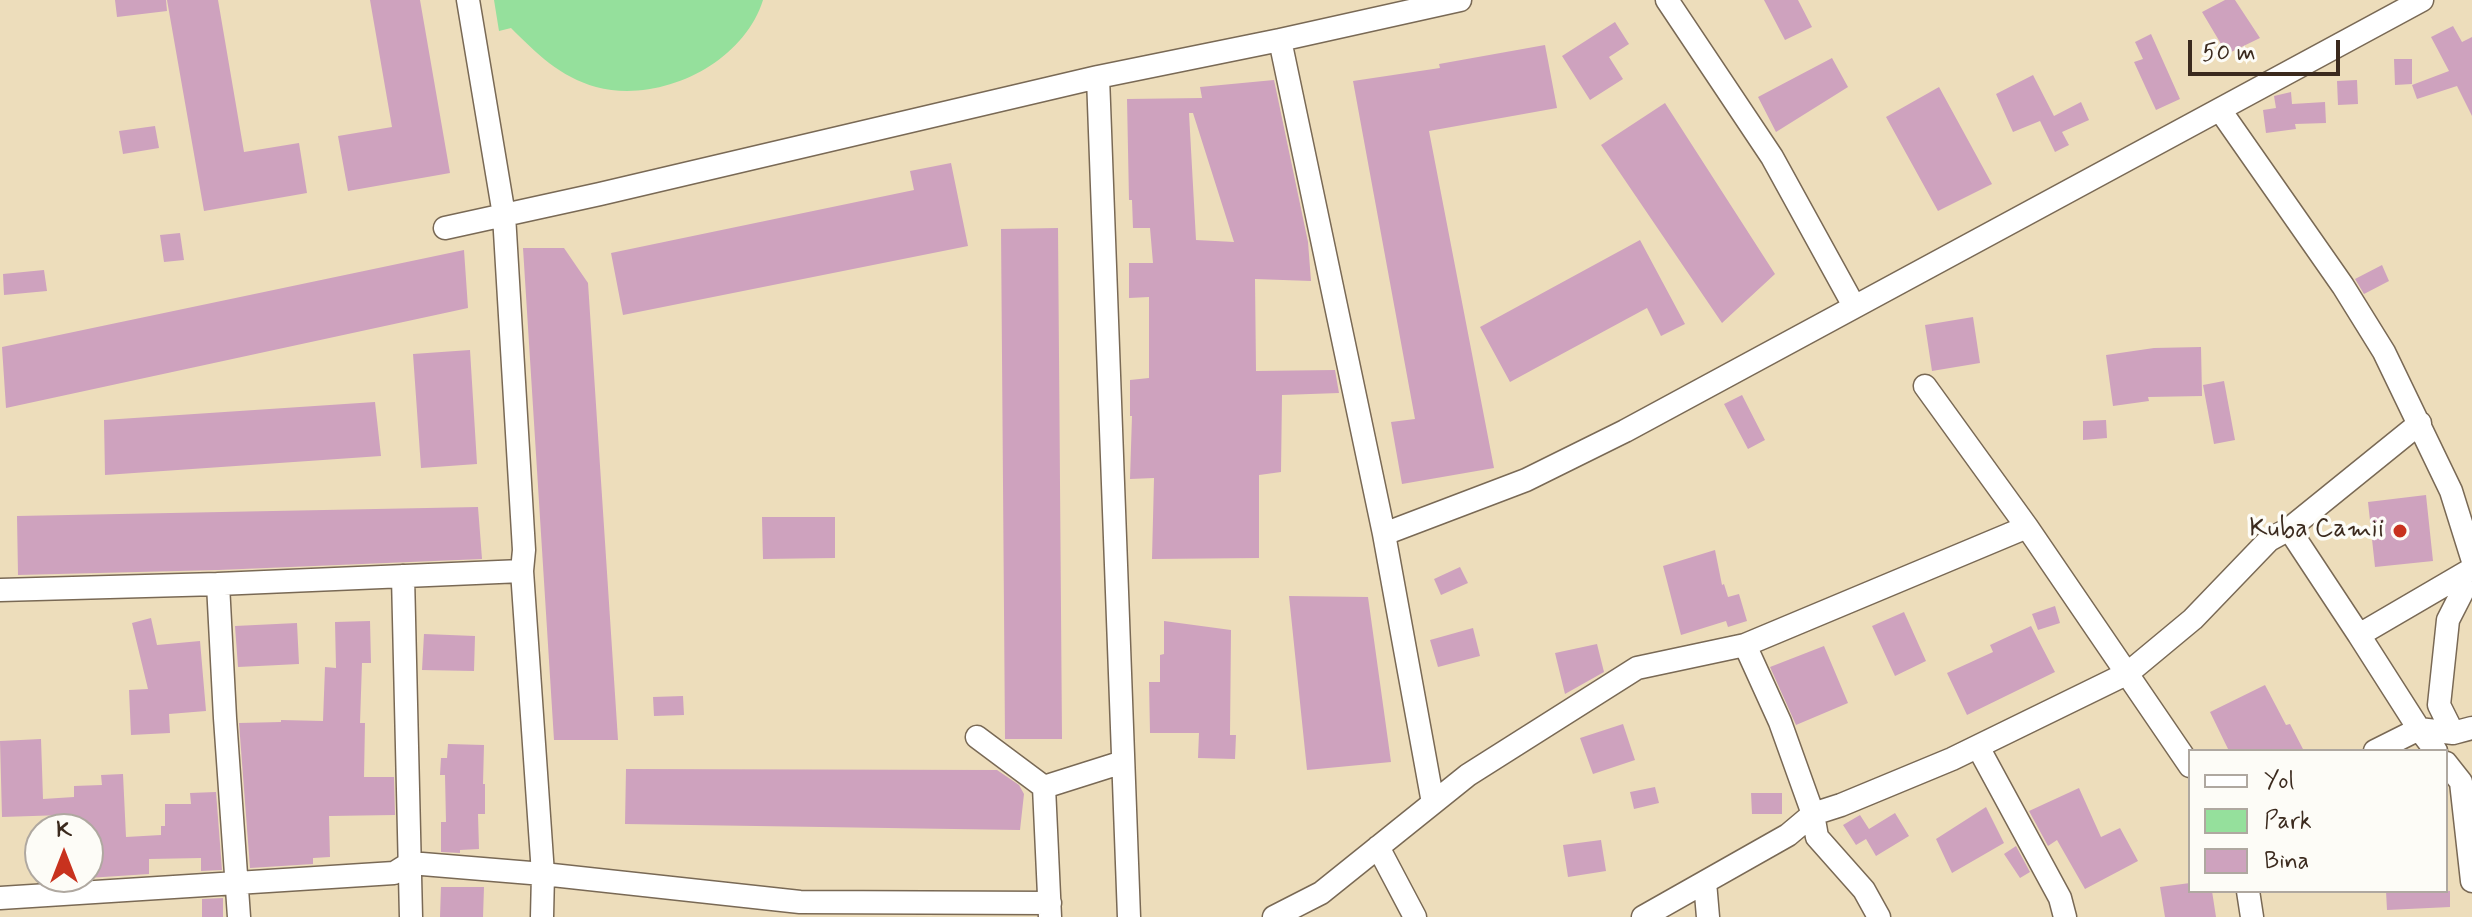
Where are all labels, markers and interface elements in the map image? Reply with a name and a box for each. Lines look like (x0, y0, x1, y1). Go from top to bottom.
scale bar (2192, 24, 2344, 74)
text: 50 m (2202, 38, 2256, 69)
place label: Kuba Camii (2249, 515, 2384, 547)
marker: Kuba Camii (2391, 522, 2409, 540)
legend (2188, 749, 2448, 893)
text: Yol (2264, 766, 2294, 797)
text: Park (2264, 806, 2312, 837)
north arrow (24, 813, 104, 893)
text: K (56, 817, 72, 845)
text: Bina (2264, 846, 2309, 877)

